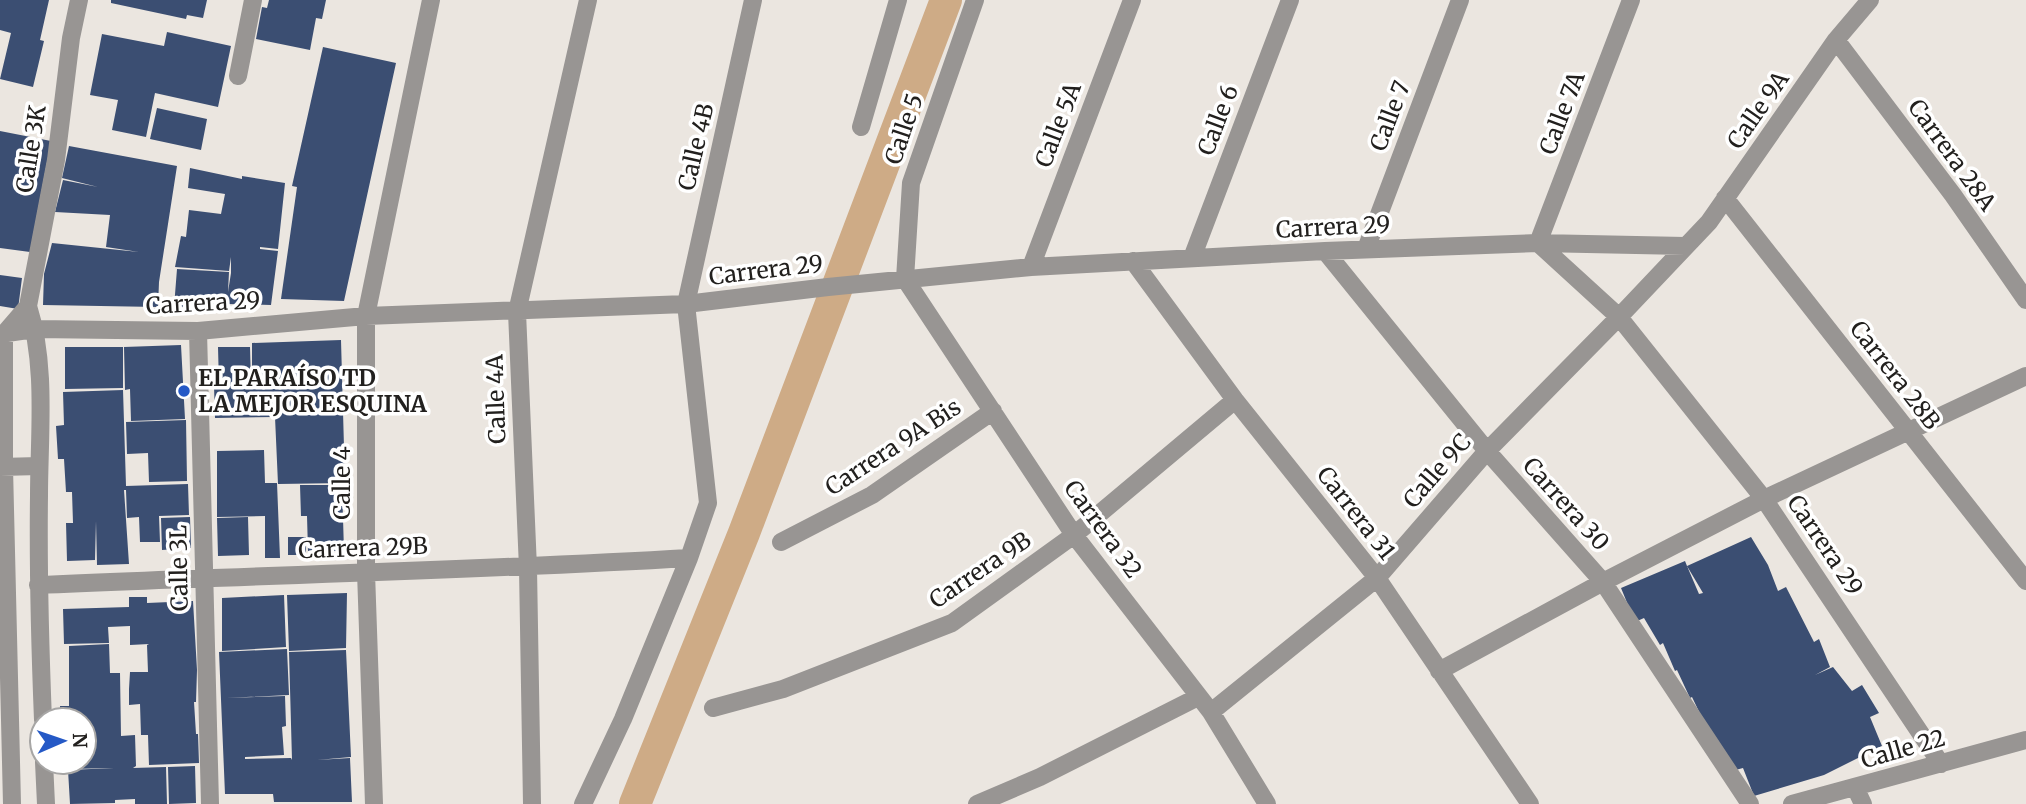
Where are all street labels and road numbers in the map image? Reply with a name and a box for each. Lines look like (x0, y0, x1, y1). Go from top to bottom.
street label: Calle 9A (1720, 65, 1795, 154)
street label: Calle 7A (1533, 67, 1591, 158)
street label: Calle 7 (1363, 77, 1416, 155)
street label: Calle 5A (1028, 78, 1087, 171)
street label: Calle 6 (1191, 80, 1244, 159)
street label: Calle 5 (878, 90, 929, 168)
street label: Carrera 28A (1902, 93, 2003, 217)
street label: Calle 4B (671, 101, 720, 193)
street label: Calle 3K (9, 103, 52, 195)
street label: Carrera 29 (1275, 209, 1391, 244)
street label: Carrera 29 (707, 248, 825, 291)
street label: Carrera 29 (145, 285, 261, 320)
street label: Carrera 28B (1844, 315, 1947, 435)
street label: Calle 4A (479, 353, 512, 444)
street label: Carrera 9A Bis (819, 392, 966, 501)
street label: Calle 9C (1397, 428, 1477, 514)
street label: Calle 4 (327, 446, 356, 520)
street label: Carrera 30 (1517, 451, 1616, 556)
street label: Carrera 31 (1311, 460, 1402, 565)
street label: Carrera 32 (1058, 474, 1149, 583)
street label: Carrera 29 (1781, 489, 1869, 600)
street label: Calle 3L (163, 525, 194, 611)
street label: Carrera 9B (923, 525, 1036, 614)
street label: Carrera 29B (298, 531, 428, 564)
street label: Calle 22 (1857, 723, 1948, 774)

